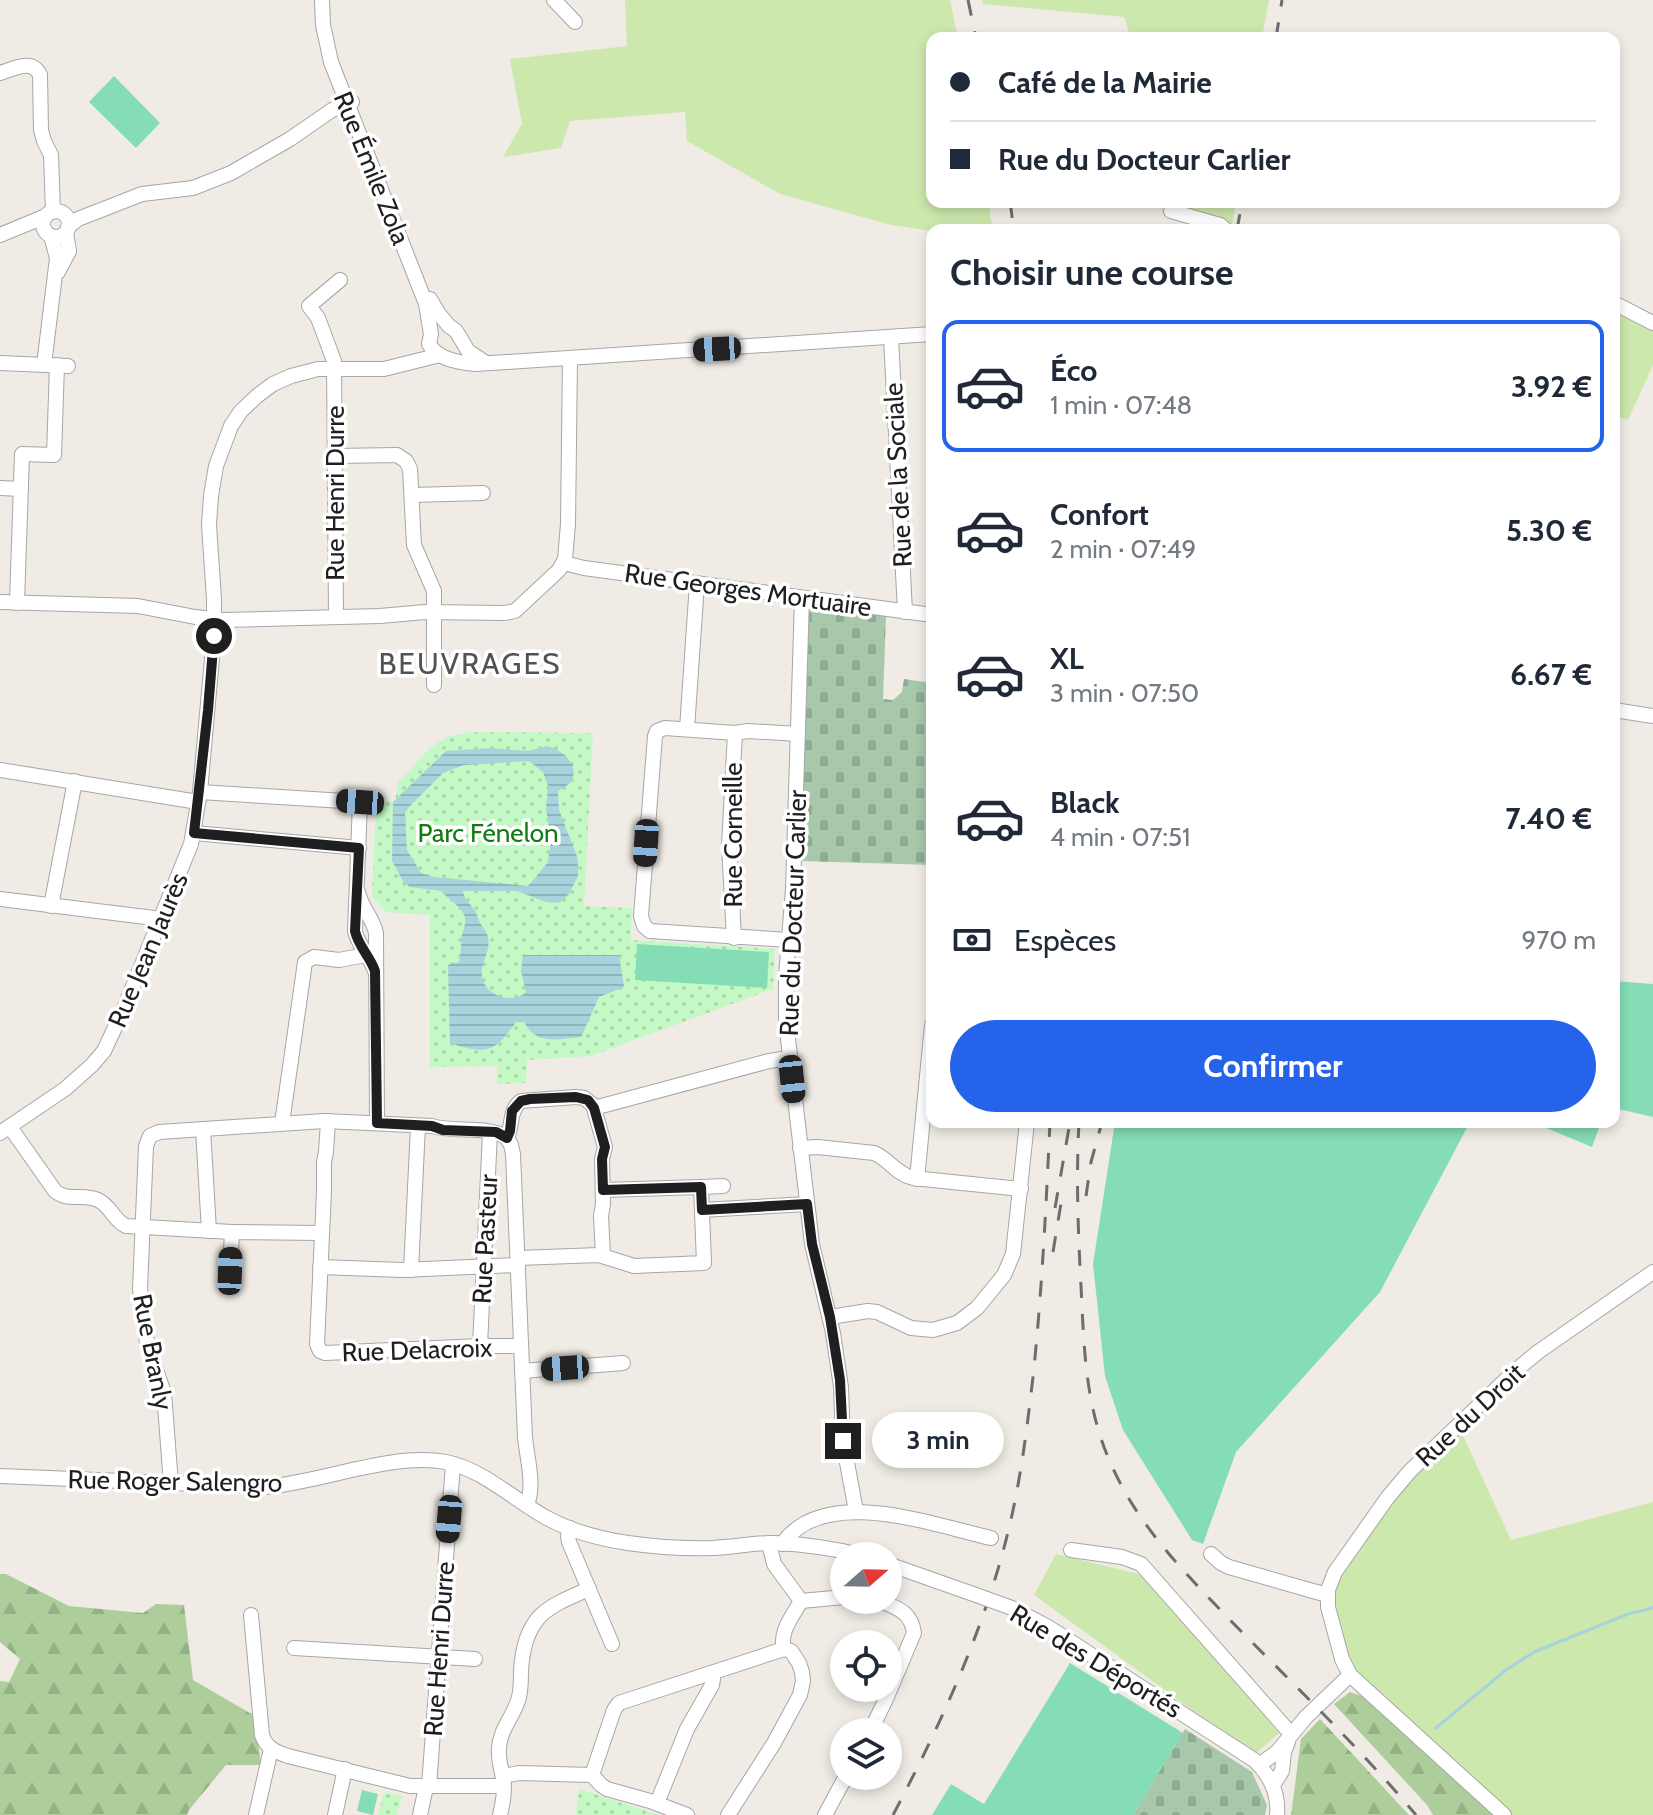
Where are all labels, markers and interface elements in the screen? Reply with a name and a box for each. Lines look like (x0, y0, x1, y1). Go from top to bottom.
text: Café de la Mairie (998, 64, 1212, 101)
street label: Rue Émile Zola (327, 87, 417, 250)
text: Rue du Docteur Carlier (998, 141, 1290, 178)
text: Choisir une course (950, 250, 1233, 294)
car (692, 336, 742, 362)
icon: car (954, 350, 1026, 422)
text: Éco (1050, 352, 1097, 389)
text: 3.92 € (1511, 368, 1592, 405)
street label: Rue de la Sociale (877, 382, 919, 568)
text: 1 min · 07:48 (1050, 389, 1192, 421)
street label: Rue Henri Durre (319, 405, 351, 581)
icon: car (954, 494, 1026, 566)
text: Confort (1050, 496, 1149, 533)
text: 5.30 € (1506, 512, 1592, 549)
text: 2 min · 07:49 (1050, 533, 1196, 565)
street label: Rue Georges Mortuaire (623, 557, 873, 623)
route start (196, 618, 232, 654)
icon: car (954, 638, 1026, 710)
text: XL (1050, 640, 1084, 677)
district label: BEUVRAGES (378, 645, 562, 682)
text: 6.67 € (1510, 656, 1592, 693)
text: 3 min · 07:50 (1050, 677, 1199, 709)
street label: Rue Corneille (717, 762, 749, 908)
icon: car (954, 782, 1026, 854)
text: Black (1050, 784, 1120, 821)
car (335, 788, 385, 816)
street label: Rue du Docteur Carlier (773, 789, 813, 1037)
text: 7.40 € (1505, 800, 1592, 837)
park label: Parc Fénelon (418, 817, 558, 849)
car (632, 818, 660, 868)
text: 4 min · 07:51 (1050, 821, 1191, 853)
street label: Rue Jean Jaurès (101, 868, 195, 1032)
icon: cash (950, 918, 994, 962)
text: Espèces (1014, 922, 1116, 959)
text: 970 m (1522, 924, 1596, 956)
button: Confirmer (950, 1020, 1596, 1112)
car (778, 1054, 806, 1104)
street label: Rue Pasteur (466, 1173, 504, 1305)
car (217, 1247, 243, 1295)
street label: Rue Branly (126, 1291, 180, 1413)
street label: Rue Delacroix (341, 1331, 494, 1369)
car (540, 1354, 590, 1382)
street label: Rue du Droit (1409, 1356, 1531, 1473)
callout: 3 min (871, 1413, 1003, 1469)
route end (825, 1423, 861, 1459)
text: 3 min (906, 1424, 970, 1456)
street label: Rue Roger Salengro (67, 1463, 283, 1499)
car (435, 1494, 463, 1544)
north arrow (830, 1542, 902, 1614)
map controls (830, 1542, 902, 1790)
street label: Rue Henri Durre (417, 1560, 461, 1738)
street label: Rue des Déportés (1004, 1597, 1188, 1725)
button: locate (830, 1630, 902, 1702)
button: layers (830, 1718, 902, 1790)

